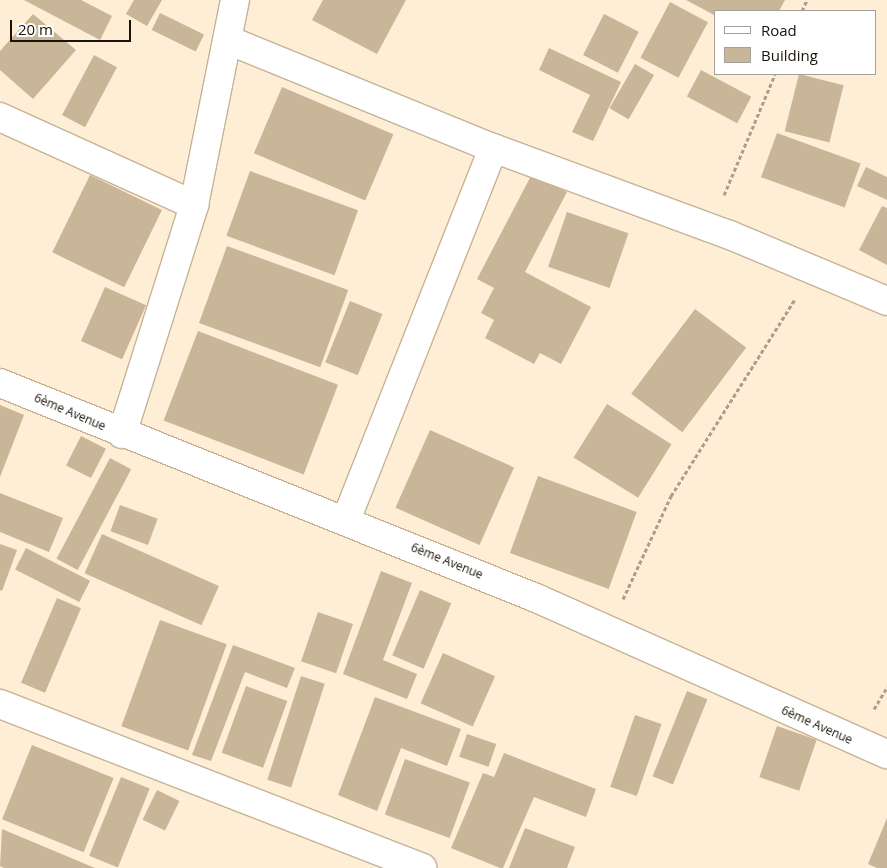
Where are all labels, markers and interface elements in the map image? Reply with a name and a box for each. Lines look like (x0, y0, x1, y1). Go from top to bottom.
scale bar (12, 10, 134, 42)
legend (714, 10, 877, 75)
text: 20 m (18, 19, 53, 39)
text: Road (761, 20, 797, 40)
text: Building (761, 45, 818, 65)
street label: 6ème Avenue (32, 390, 108, 434)
street label: 6ème Avenue (409, 540, 485, 582)
street label: 6ème Avenue (779, 703, 855, 747)

